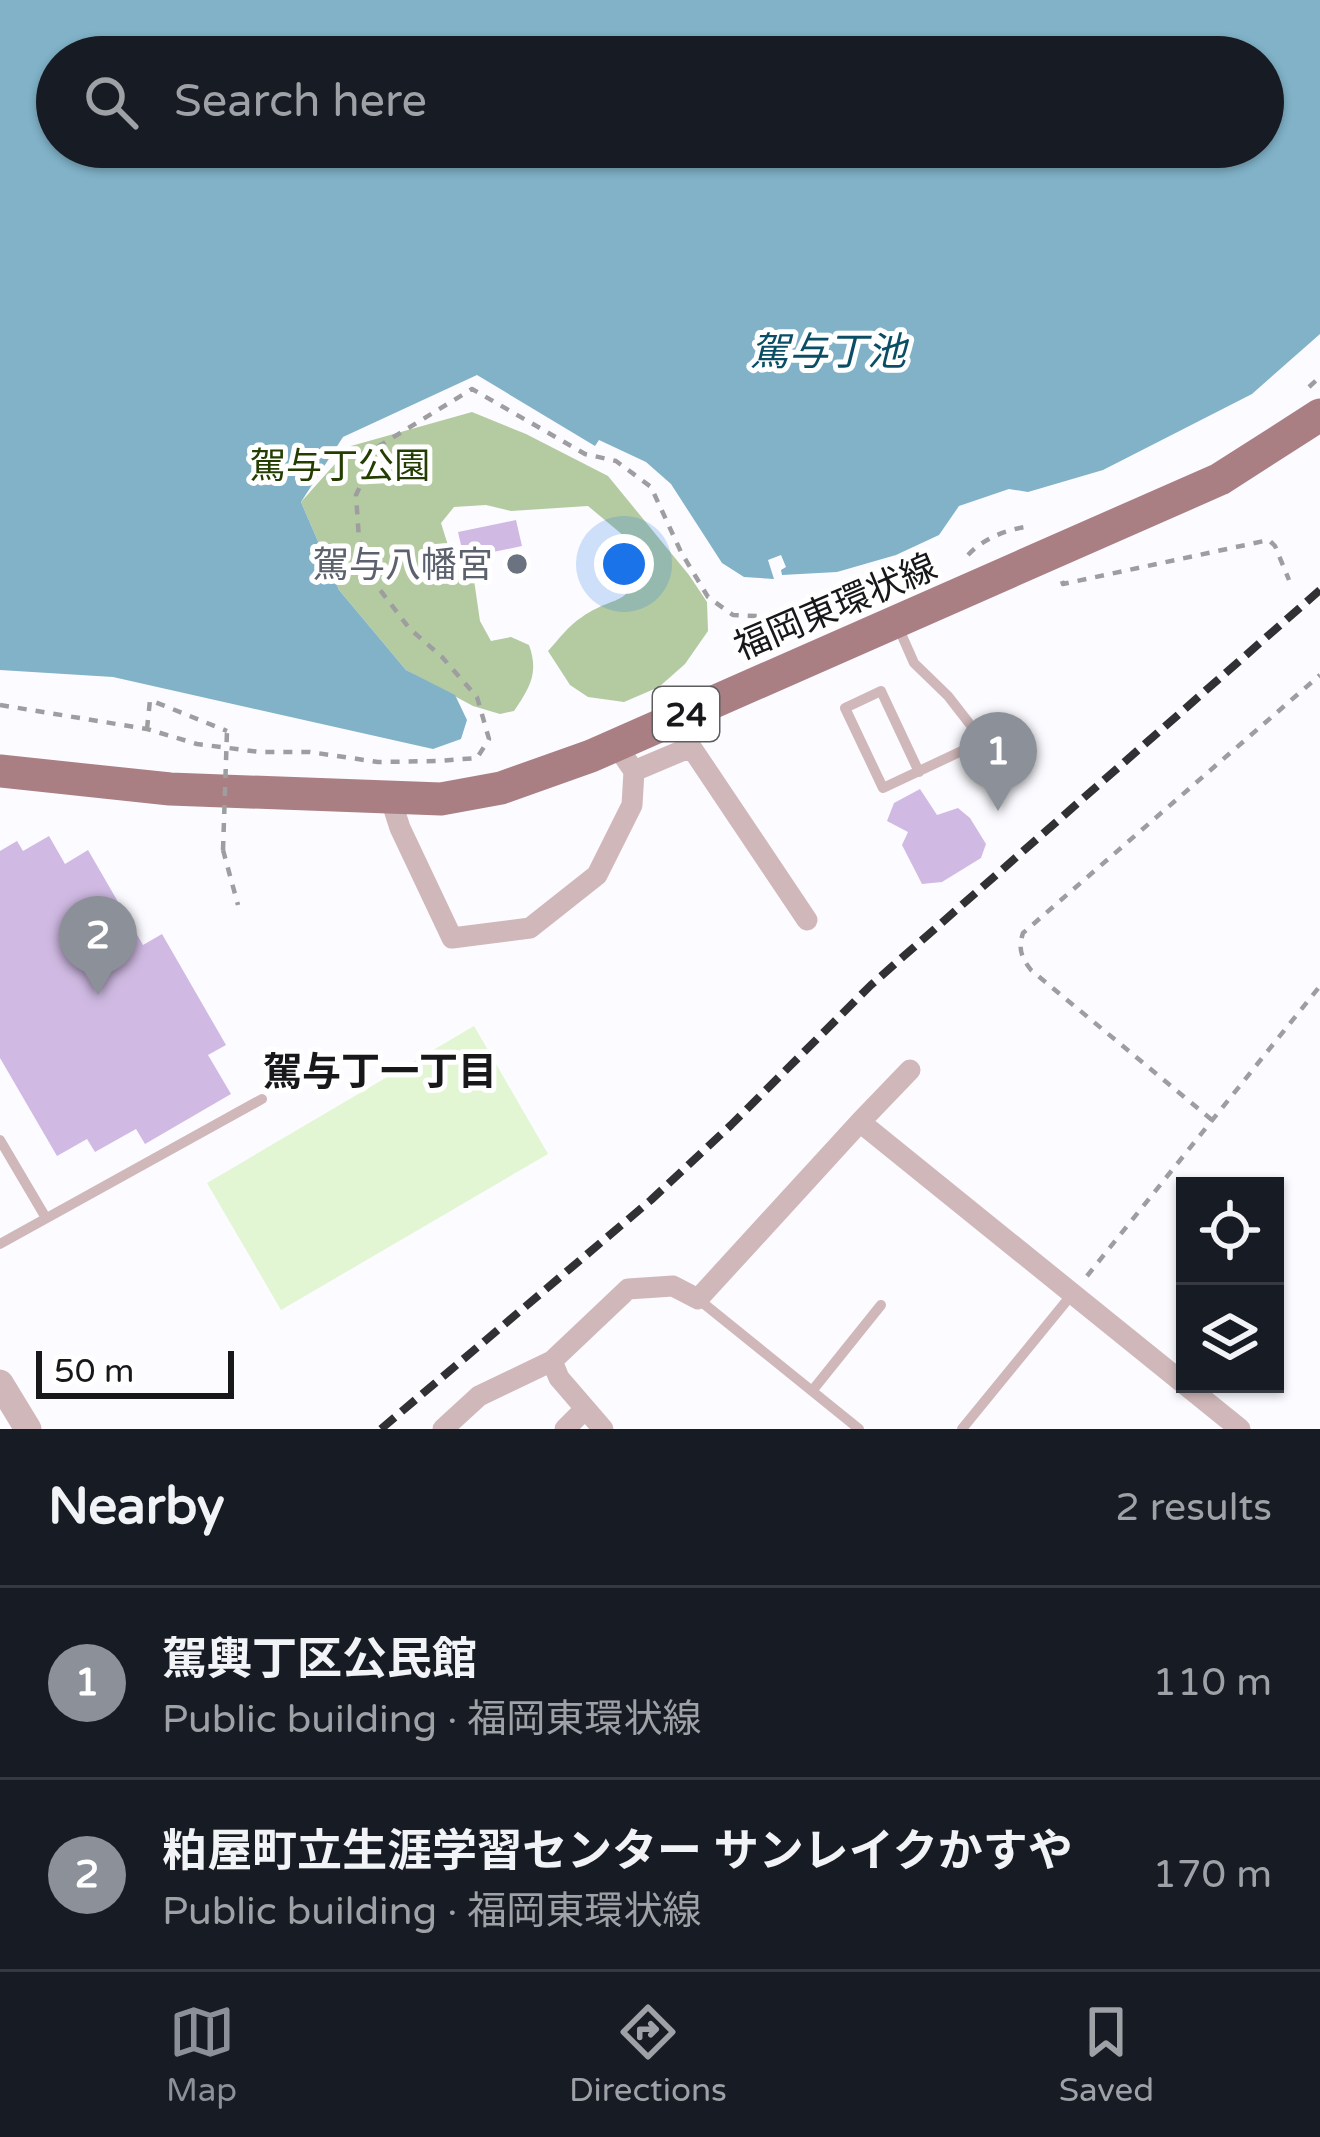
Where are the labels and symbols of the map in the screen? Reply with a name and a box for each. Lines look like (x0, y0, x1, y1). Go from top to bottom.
water label: 駕与丁池 (750, 329, 910, 376)
park label: 駕与丁公園 (250, 445, 430, 488)
your location (594, 534, 654, 594)
place label: 駕与八幡宮 (313, 544, 493, 587)
street label: 福岡東環状線 (728, 545, 943, 669)
marker: 駕与八幡宮 (504, 551, 530, 577)
road number: 24 (653, 687, 719, 741)
pin: 1 (959, 712, 1037, 811)
pin: 2 (59, 896, 137, 995)
district label: 駕与丁一丁目 (263, 1049, 497, 1096)
scale bar (36, 1345, 234, 1398)

